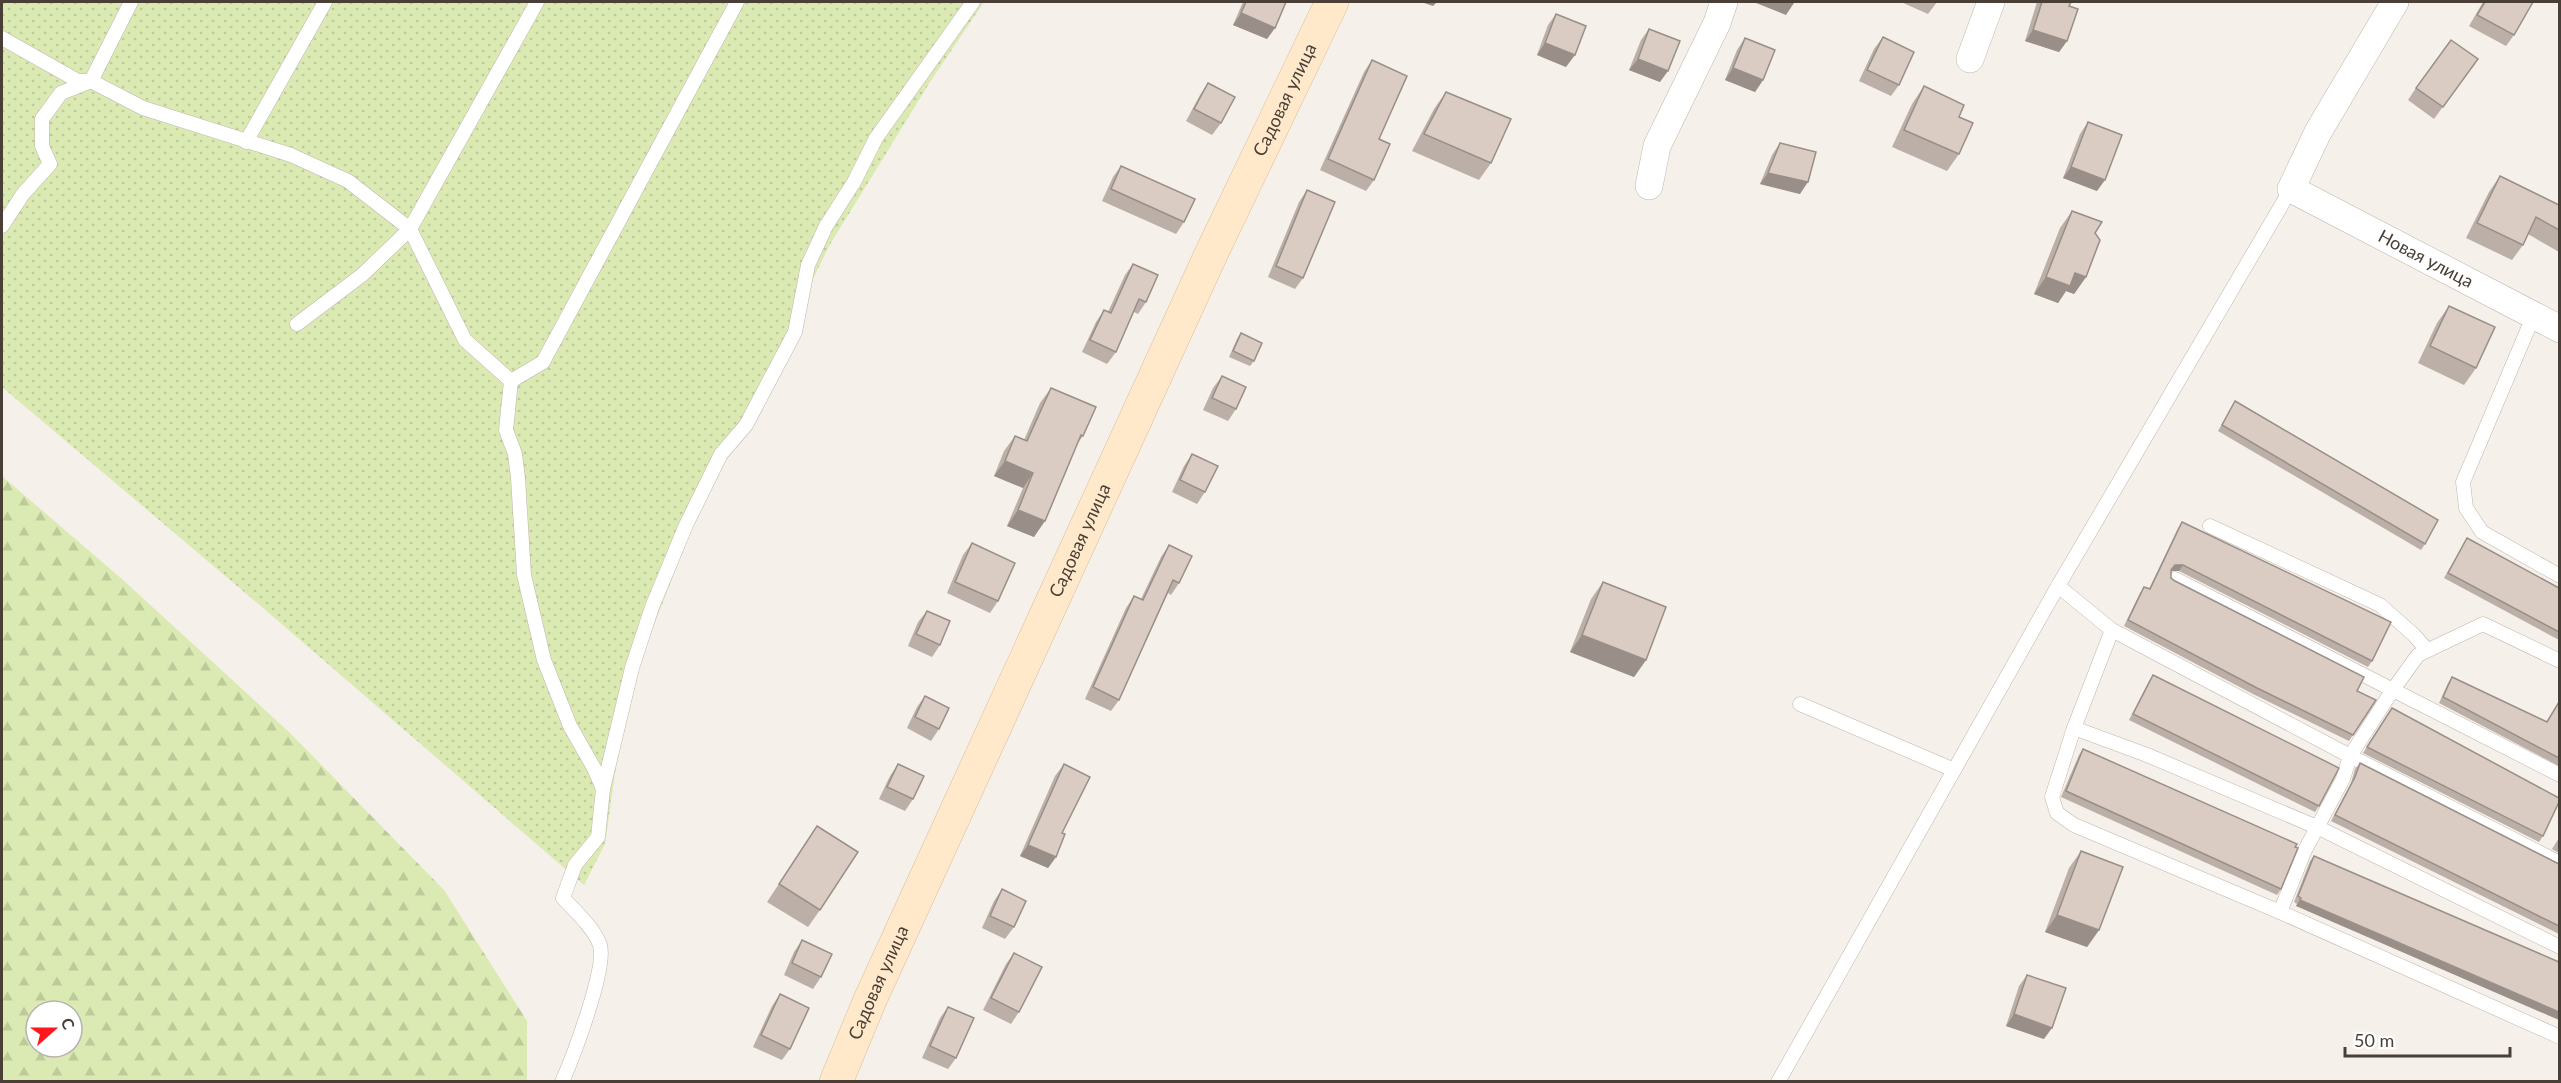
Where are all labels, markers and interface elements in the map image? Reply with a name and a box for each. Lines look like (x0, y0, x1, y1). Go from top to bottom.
street label: Садовая улица (1248, 39, 1321, 160)
street label: Новая улица (2375, 224, 2477, 292)
street label: Садовая улица (1044, 480, 1115, 600)
street label: Садовая улица (843, 922, 913, 1043)
north arrow (24, 999, 84, 1059)
text: С (58, 1015, 79, 1032)
scale bar (2345, 1020, 2510, 1058)
text: 50 m (2354, 1029, 2394, 1051)

